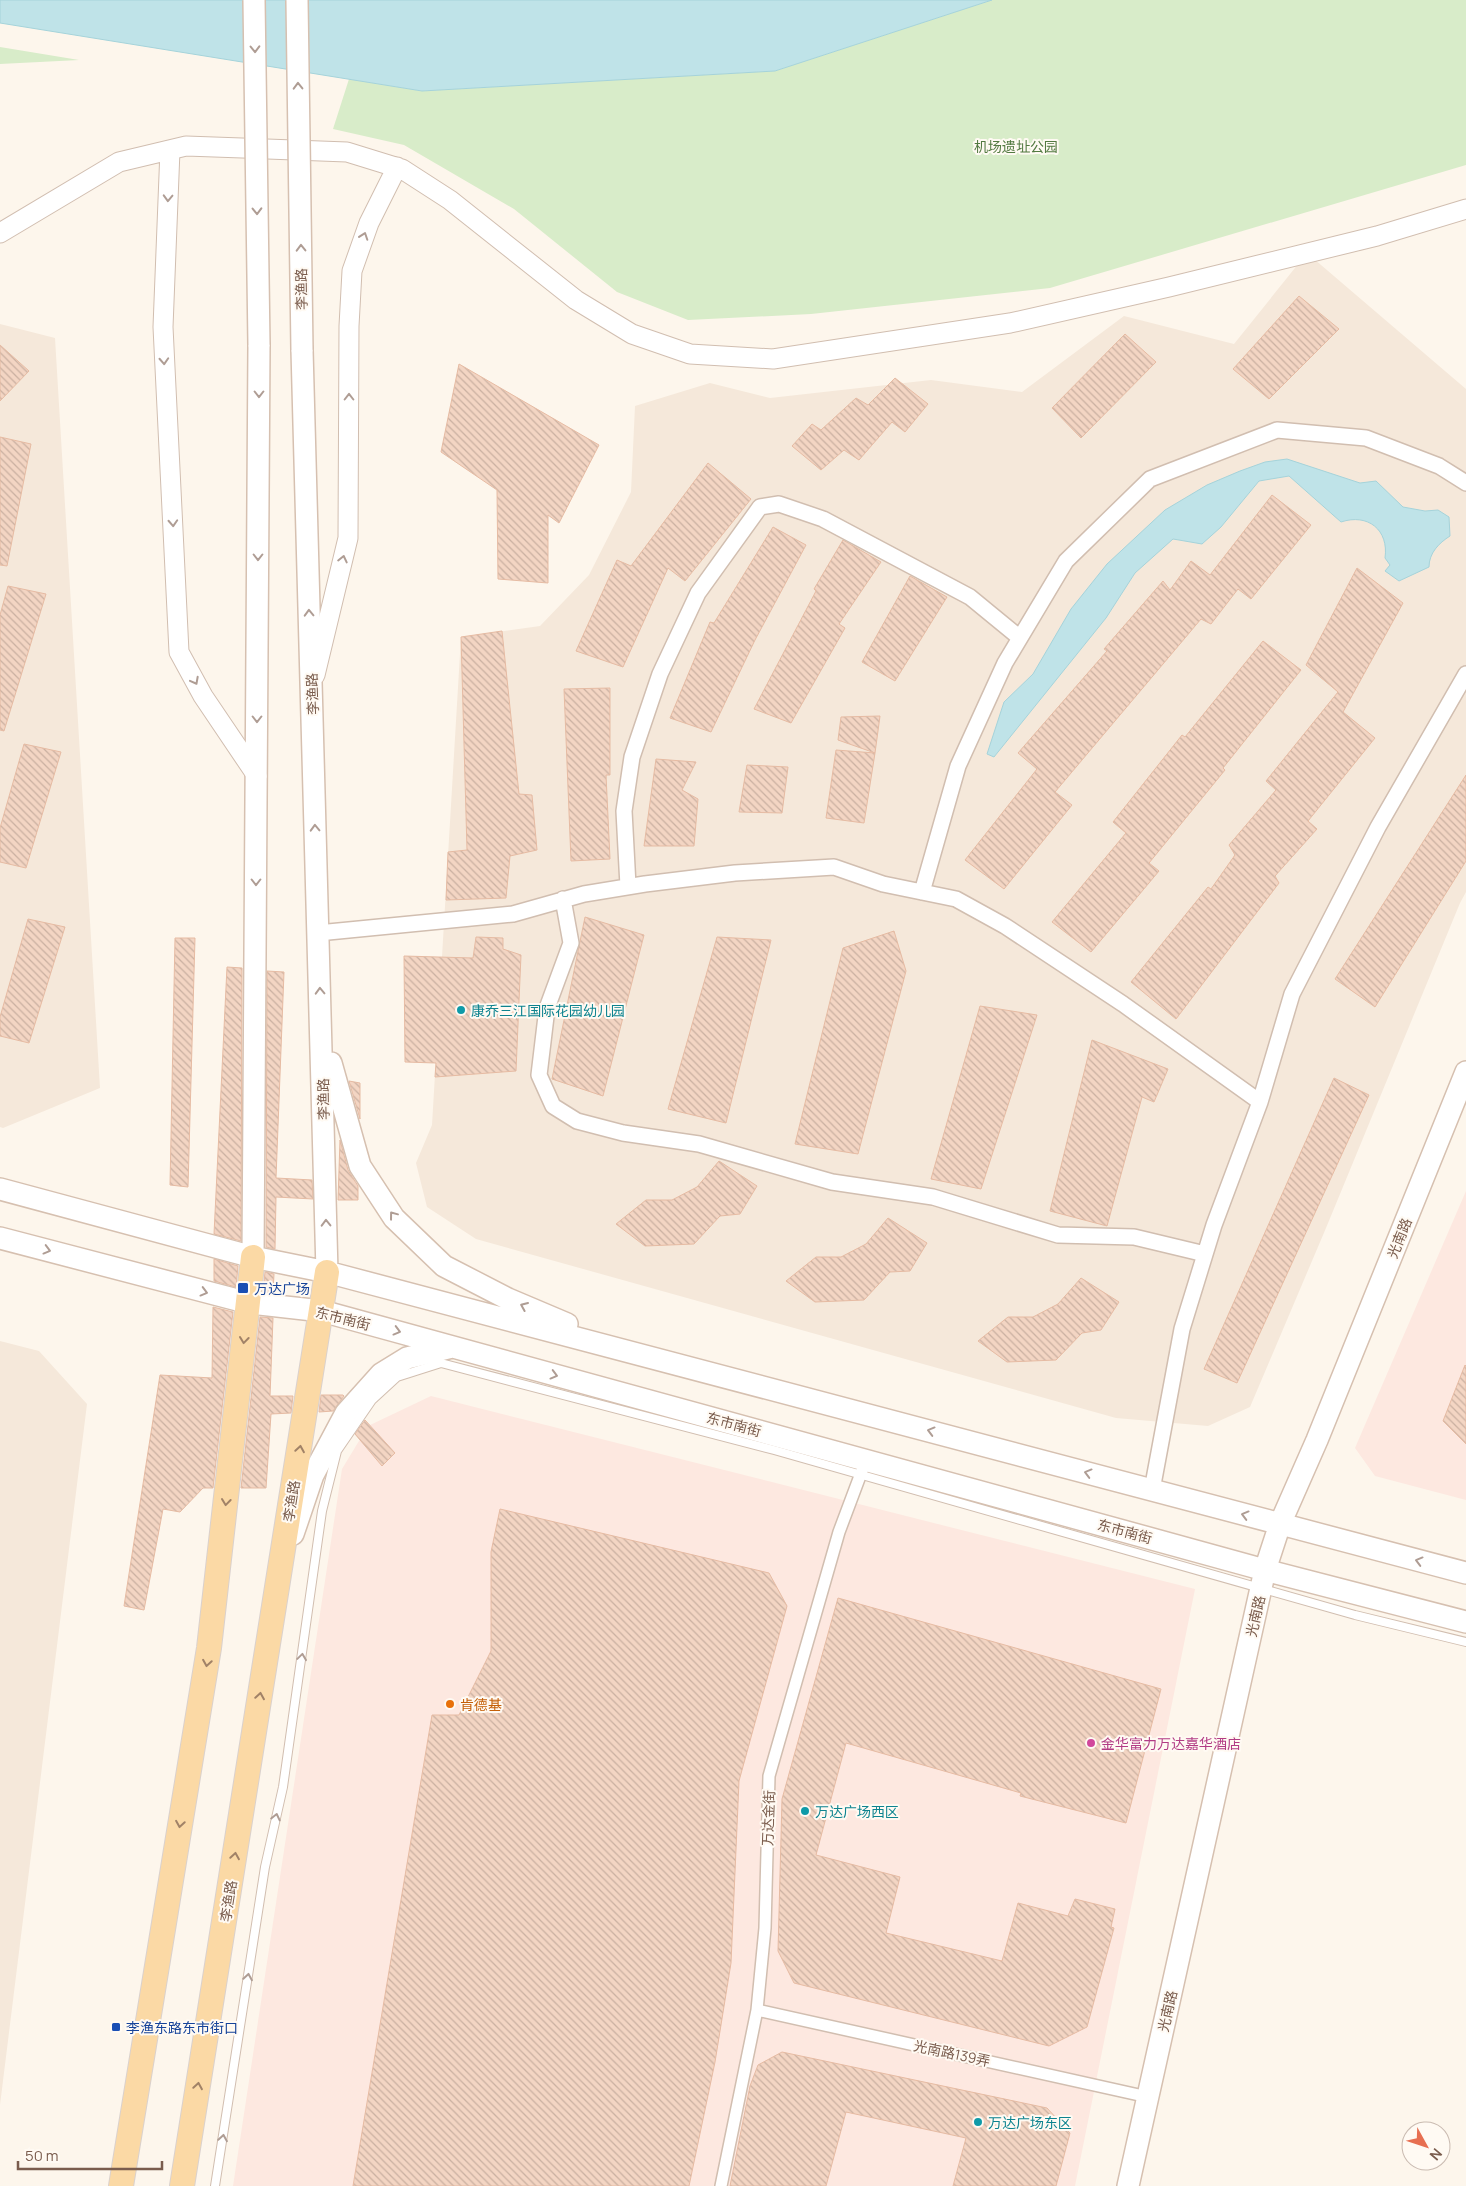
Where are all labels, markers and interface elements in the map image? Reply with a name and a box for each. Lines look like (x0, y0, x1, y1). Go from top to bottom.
one-way arrow (250, 45, 260, 53)
one-way arrow (293, 82, 304, 90)
park label: 机场遗址公园 (974, 137, 1058, 156)
one-way arrow (163, 195, 173, 203)
one-way arrow (252, 208, 262, 215)
one-way arrow (358, 233, 368, 241)
one-way arrow (296, 244, 306, 252)
street label: 李渔路 (291, 268, 311, 310)
one-way arrow (159, 357, 170, 365)
one-way arrow (254, 390, 264, 398)
one-way arrow (344, 392, 354, 400)
one-way arrow (167, 519, 178, 527)
one-way arrow (253, 553, 263, 561)
one-way arrow (337, 554, 348, 563)
one-way arrow (304, 609, 315, 617)
street label: 李渔路 (302, 673, 322, 715)
one-way arrow (189, 676, 199, 685)
one-way arrow (252, 716, 262, 723)
one-way arrow (310, 824, 321, 832)
one-way arrow (251, 878, 261, 886)
one-way arrow (315, 986, 325, 994)
place label: 康乔三江国际花园幼儿园 (471, 1001, 625, 1020)
marker: 康乔三江国际花园幼儿园 (455, 1004, 467, 1016)
street label: 李渔路 (313, 1078, 333, 1120)
one-way arrow (389, 1211, 398, 1220)
street label: 光南路 (1382, 1215, 1416, 1261)
one-way arrow (321, 1219, 331, 1226)
one-way arrow (43, 1244, 52, 1255)
place label: 万达广场 (254, 1279, 310, 1298)
marker: 万达广场 (236, 1281, 250, 1295)
one-way arrow (200, 1286, 208, 1296)
one-way arrow (520, 1301, 529, 1312)
street label: 东市南街 (314, 1302, 372, 1334)
one-way arrow (392, 1326, 401, 1336)
one-way arrow (239, 1337, 250, 1345)
one-way arrow (549, 1369, 557, 1379)
street label: 东市南街 (704, 1408, 764, 1440)
one-way arrow (927, 1427, 935, 1437)
one-way arrow (294, 1445, 304, 1453)
one-way arrow (1083, 1468, 1092, 1479)
street label: 李渔路 (278, 1479, 304, 1523)
one-way arrow (221, 1498, 232, 1506)
one-way arrow (1241, 1510, 1249, 1520)
street label: 东市南街 (1095, 1515, 1155, 1547)
one-way arrow (1415, 1556, 1423, 1566)
street label: 光南路 (1241, 1593, 1269, 1639)
one-way arrow (296, 1653, 307, 1661)
one-way arrow (202, 1659, 212, 1668)
one-way arrow (255, 1692, 265, 1700)
place label: 肯德基 (460, 1695, 502, 1714)
marker: 肯德基 (444, 1698, 456, 1710)
place label: 金华富力万达嘉华酒店 (1101, 1734, 1241, 1753)
marker: 金华富力万达嘉华酒店 (1085, 1737, 1097, 1749)
street label: 万达金街 (758, 1790, 778, 1846)
place label: 万达广场西区 (815, 1802, 899, 1821)
marker: 万达广场西区 (799, 1805, 811, 1817)
one-way arrow (270, 1813, 281, 1822)
one-way arrow (176, 1819, 186, 1828)
one-way arrow (229, 1852, 239, 1861)
street label: 李渔路 (215, 1879, 241, 1923)
one-way arrow (242, 1973, 252, 1982)
street label: 光南路 (1153, 1988, 1181, 2034)
place label: 李渔东路东市街口 (126, 2018, 238, 2037)
marker: 李渔东路东市街口 (110, 2021, 122, 2033)
street label: 光南路139弄 (912, 2036, 992, 2070)
one-way arrow (192, 2082, 203, 2090)
place label: 万达广场东区 (988, 2113, 1072, 2132)
marker: 万达广场东区 (972, 2116, 984, 2128)
north arrow (1401, 2121, 1451, 2171)
one-way arrow (217, 2133, 227, 2142)
scale bar (18, 2138, 161, 2170)
text: 50 m (25, 2145, 59, 2166)
text: N (1426, 2145, 1447, 2165)

